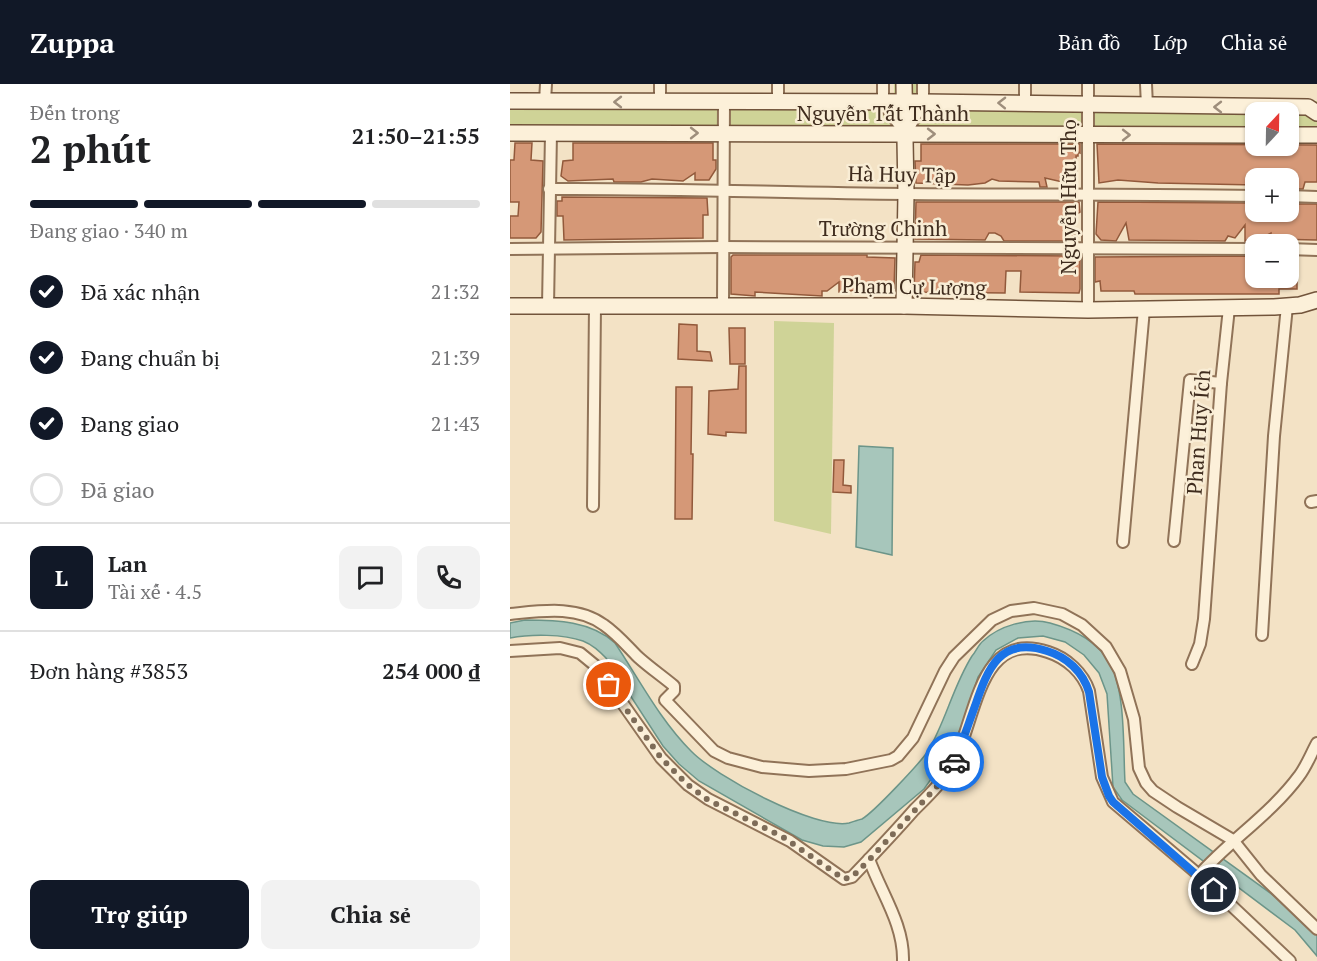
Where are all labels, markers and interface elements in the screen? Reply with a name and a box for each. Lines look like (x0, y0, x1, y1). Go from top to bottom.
text: Zuppa (30, 24, 115, 61)
text: Bản đồ (1058, 28, 1120, 56)
text: Lớp (1153, 28, 1188, 56)
text: Chia sẻ (1221, 28, 1287, 56)
one-way arrow (613, 95, 622, 108)
one-way arrow (997, 97, 1006, 110)
text: Đến trong (30, 99, 120, 126)
street label: Nguyễn Tất Thành (797, 99, 969, 127)
one-way arrow (1213, 101, 1222, 113)
north arrow (1245, 102, 1299, 156)
map controls (1245, 102, 1299, 288)
street label: Nguyễn Hữu Thọ (1054, 119, 1082, 275)
text: 21:50–21:55 (352, 121, 480, 150)
text: 2 phút (30, 122, 151, 174)
one-way arrow (690, 127, 699, 139)
one-way arrow (927, 128, 936, 140)
one-way arrow (1122, 129, 1131, 141)
street label: Hà Huy Tập (848, 159, 956, 189)
button: + (1245, 168, 1299, 222)
street label: Trường Chinh (819, 214, 947, 242)
text: Đang giao · 340 m (30, 217, 188, 244)
button: − (1245, 234, 1299, 288)
street label: Phạm Cự Lượng (841, 271, 988, 301)
icon: check (30, 275, 63, 308)
text: Đã xác nhận (81, 277, 200, 306)
text: 21:32 (431, 278, 480, 305)
icon: check (30, 341, 63, 374)
text: Đang chuẩn bị (81, 343, 220, 372)
text: 21:39 (431, 344, 480, 371)
street label: Phan Huy Ích (1180, 368, 1216, 496)
icon: check (30, 407, 63, 440)
text: Đang giao (81, 409, 179, 438)
text: 21:43 (431, 410, 480, 437)
text: Đã giao (81, 475, 155, 504)
button: chat (339, 546, 402, 609)
button: phone (417, 546, 480, 609)
text: Lan (108, 549, 147, 578)
text: L (55, 563, 68, 592)
text: Tài xế · 4.5 (108, 578, 202, 605)
text: Đơn hàng #3853 (30, 656, 188, 685)
text: 254 000 ₫ (382, 656, 480, 685)
pin (583, 659, 634, 710)
icon: bag (592, 668, 625, 701)
courier (924, 732, 984, 792)
icon: car (938, 746, 971, 779)
pin (1188, 864, 1239, 915)
icon: home (1197, 873, 1230, 906)
button: Trợ giúp (30, 880, 249, 949)
button: Chia sẻ (261, 880, 480, 949)

